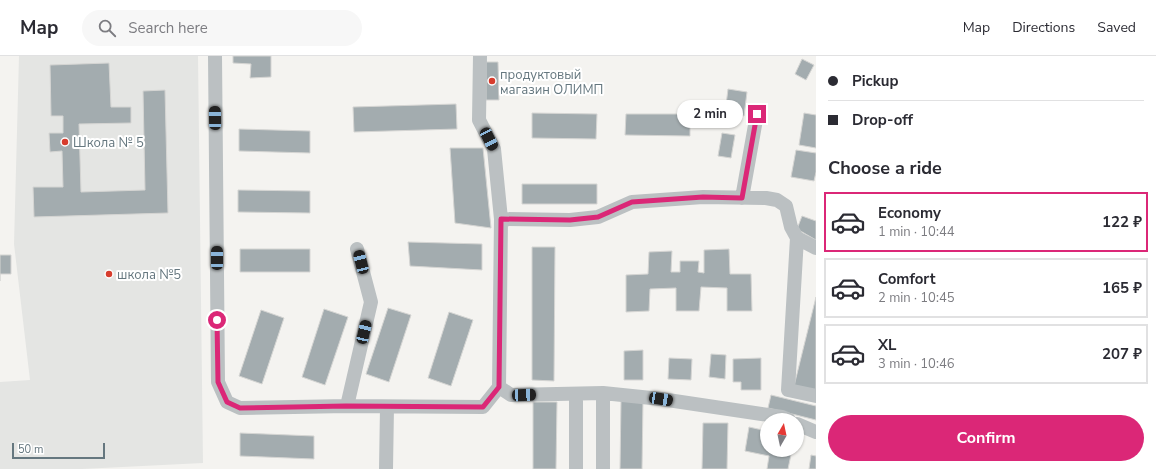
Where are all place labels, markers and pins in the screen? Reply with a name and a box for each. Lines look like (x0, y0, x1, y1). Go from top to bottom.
place label: продуктовый магазин ОЛИМП (500, 66, 603, 99)
marker: продуктовый магазин ОЛИМП (487, 76, 497, 86)
place label: Школа № 5 (73, 134, 144, 152)
marker: Школа № 5 (60, 137, 70, 147)
place label: школа №5 (117, 266, 181, 284)
marker: школа №5 (104, 269, 114, 279)

